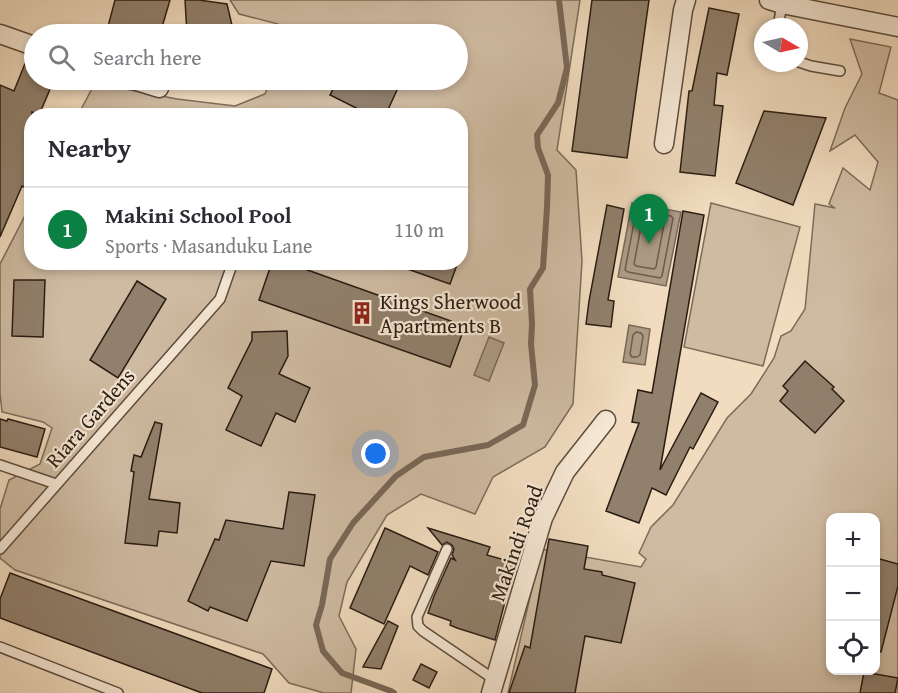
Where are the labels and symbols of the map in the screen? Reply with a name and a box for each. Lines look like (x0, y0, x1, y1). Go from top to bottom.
north arrow (754, 18, 808, 72)
pin: 1 (630, 194, 668, 244)
place label: Kings Sherwood Apartments B (380, 286, 522, 341)
building icon: Kings Sherwood Apartments B (349, 300, 375, 326)
street label: Riara Gardens (38, 361, 142, 475)
your location (361, 439, 390, 468)
street label: Makindi Road (482, 480, 551, 605)

